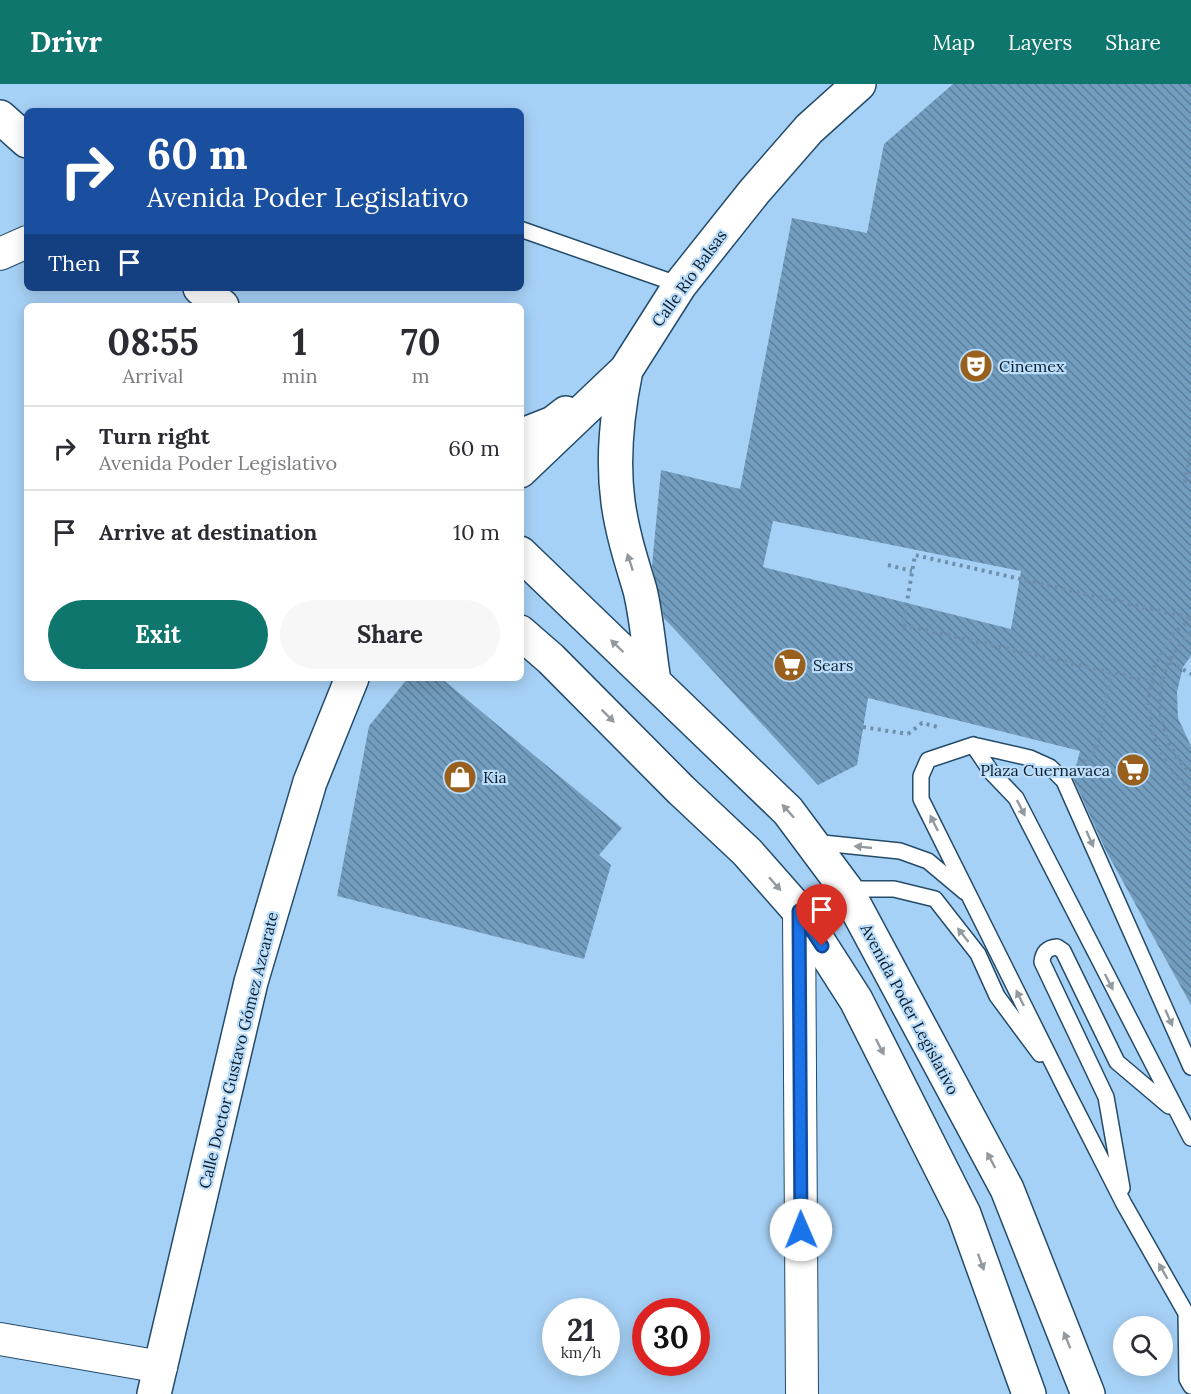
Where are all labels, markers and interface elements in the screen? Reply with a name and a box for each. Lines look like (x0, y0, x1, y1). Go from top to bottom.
text: Drivr (30, 24, 102, 60)
text: Map (932, 29, 975, 56)
text: Layers (1008, 29, 1072, 56)
text: Share (1105, 29, 1161, 56)
text: 60 m (147, 127, 248, 181)
icon: right (48, 132, 126, 210)
text: Avenida Poder Legislativo (147, 180, 468, 214)
street label: Calle Río Balsas (647, 226, 731, 330)
icon: arrive (113, 246, 146, 279)
text: Then (48, 249, 101, 277)
text: 08:55 (107, 319, 199, 365)
text: 1 (292, 319, 307, 365)
text: 70 (401, 319, 441, 365)
theatre icon: Cinemex (958, 348, 994, 384)
place label: Cinemex (999, 356, 1065, 376)
text: Arrival (122, 363, 184, 388)
text: min (282, 363, 318, 388)
text: m (412, 363, 430, 388)
text: Turn right (99, 422, 210, 450)
icon: right (48, 432, 81, 465)
text: 60 m (448, 434, 500, 462)
text: Avenida Poder Legislativo (99, 450, 337, 475)
icon: arrive (48, 516, 81, 549)
text: Arrive at destination (99, 518, 317, 546)
text: 10 m (453, 518, 500, 546)
one-way arrow (625, 553, 635, 571)
button: Exit (48, 600, 268, 669)
button: Share (280, 600, 500, 669)
one-way arrow (610, 639, 625, 653)
supermarket icon: Sears (772, 647, 808, 683)
place label: Sears (813, 655, 853, 675)
one-way arrow (600, 709, 614, 723)
supermarket icon: Plaza Cuernavaca (1115, 752, 1151, 788)
shop icon: Kia (442, 759, 478, 795)
place label: Plaza Cuernavaca (980, 760, 1110, 780)
place label: Kia (483, 767, 507, 787)
one-way arrow (1016, 800, 1026, 817)
one-way arrow (782, 804, 795, 819)
one-way arrow (929, 815, 938, 832)
one-way arrow (1085, 831, 1095, 849)
one-way arrow (853, 842, 872, 852)
one-way arrow (768, 876, 781, 891)
pin (796, 884, 847, 946)
icon: arrive (805, 893, 838, 926)
street label: Calle Doctor Gustavo Gómez Azcarate (194, 909, 282, 1190)
street label: Avenida Poder Legislativo (856, 919, 964, 1098)
one-way arrow (957, 927, 970, 943)
one-way arrow (1105, 974, 1114, 991)
one-way arrow (1016, 990, 1025, 1007)
one-way arrow (1164, 1009, 1174, 1027)
one-way arrow (875, 1039, 885, 1056)
one-way arrow (986, 1151, 996, 1168)
position arrow (769, 1198, 833, 1262)
one-way arrow (976, 1253, 986, 1271)
one-way arrow (1157, 1263, 1168, 1279)
speed limit sign: 30 (632, 1298, 710, 1376)
text: 21 (567, 1311, 595, 1349)
map controls (1113, 1316, 1173, 1376)
button: search (1113, 1316, 1173, 1376)
one-way arrow (1061, 1330, 1071, 1348)
text: km/h (561, 1343, 601, 1362)

